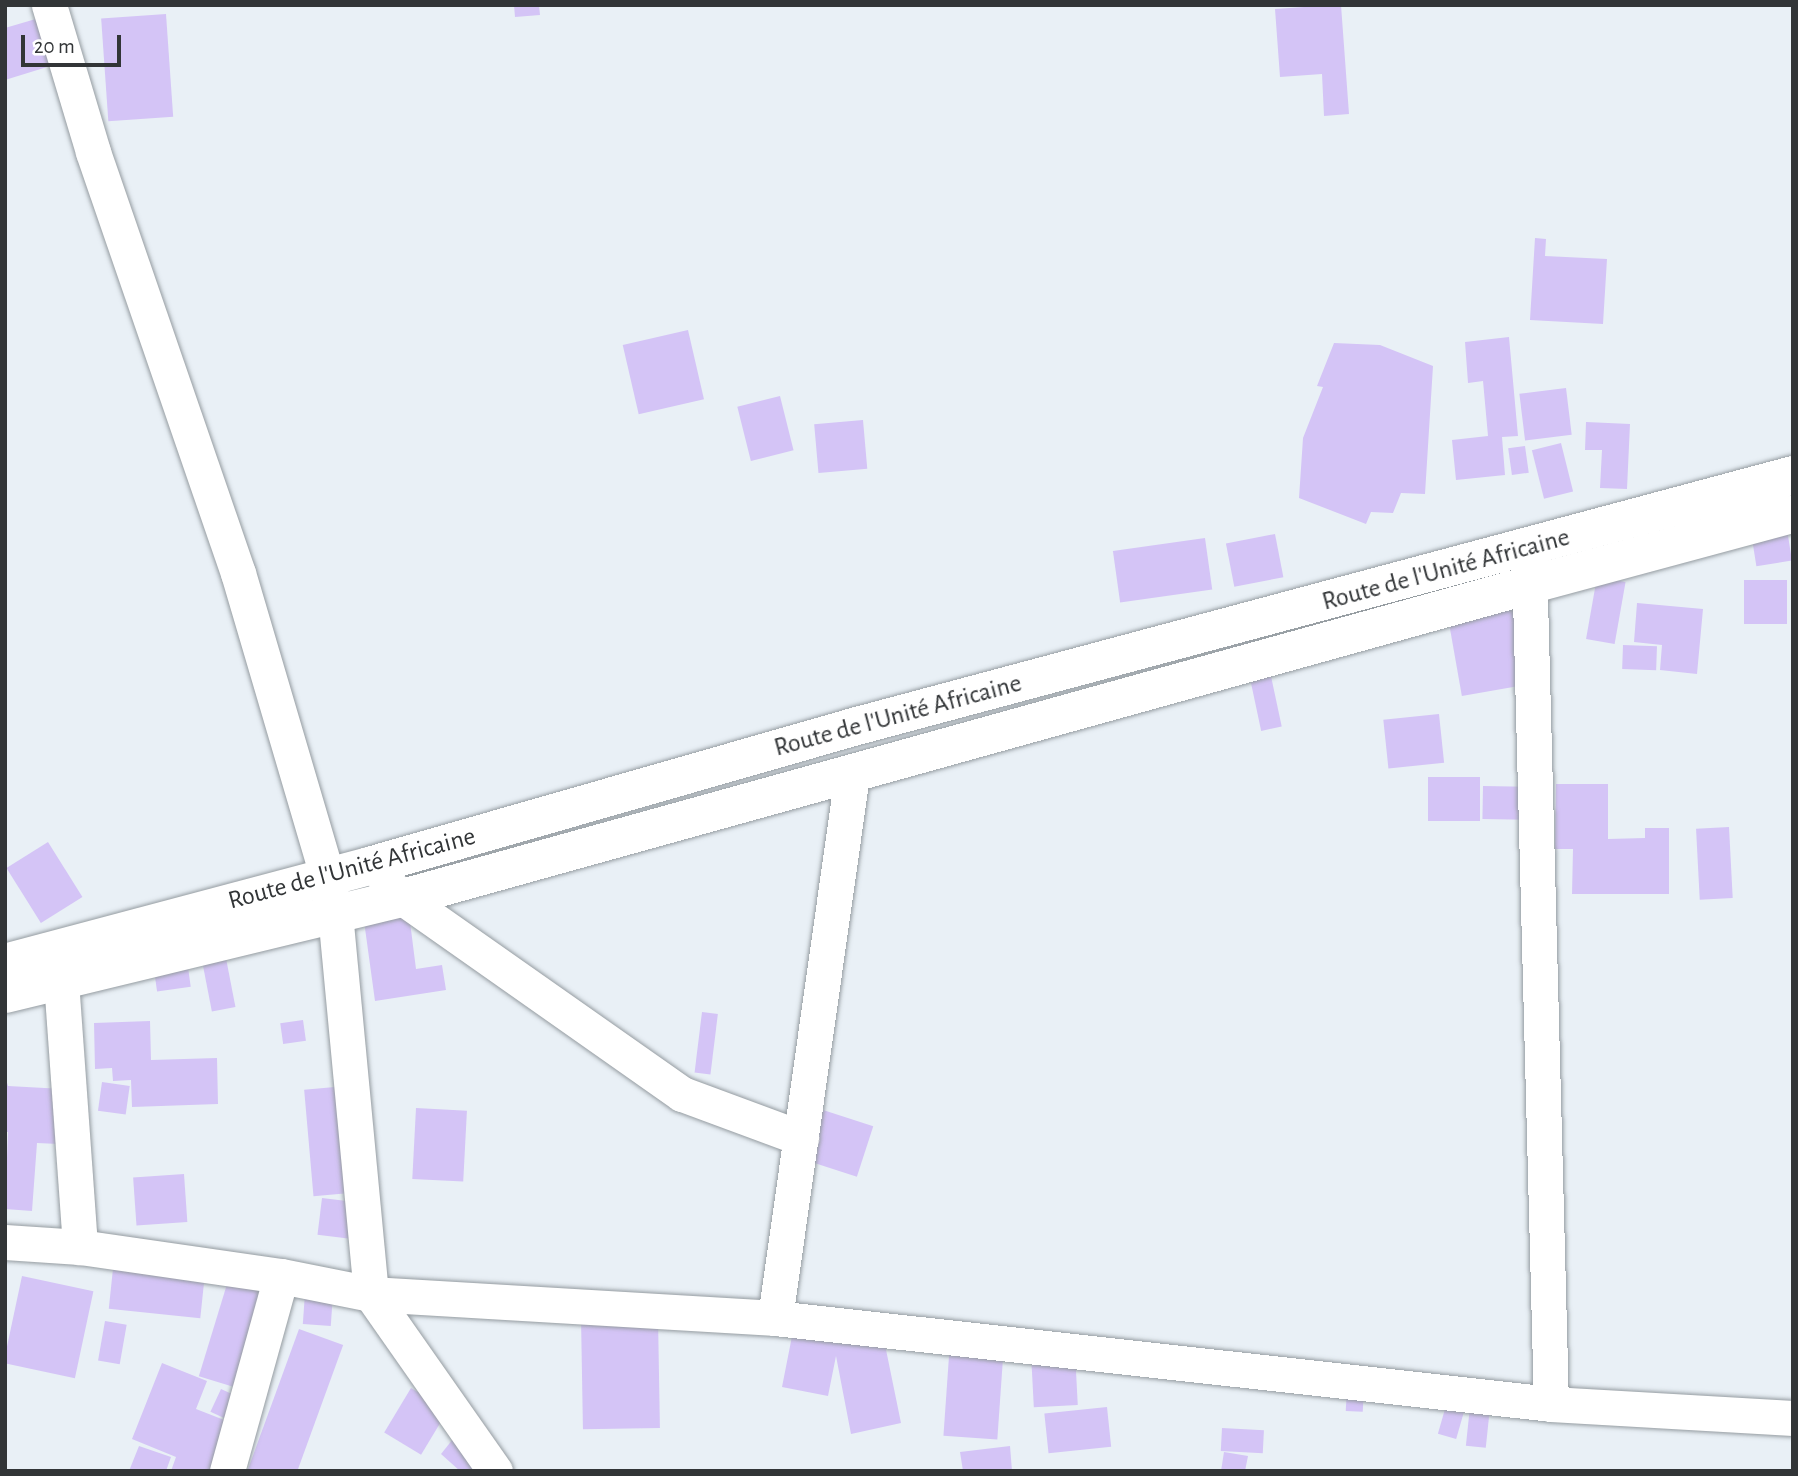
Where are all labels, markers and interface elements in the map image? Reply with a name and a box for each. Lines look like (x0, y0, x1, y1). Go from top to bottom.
scale bar (24, 21, 124, 65)
text: 20 m (34, 36, 75, 57)
street label: Route de l'Unité Africaine (1319, 522, 1573, 618)
street label: Route de l'Unité Africaine (771, 668, 1025, 764)
street label: Route de l'Unité Africaine (225, 821, 479, 917)

